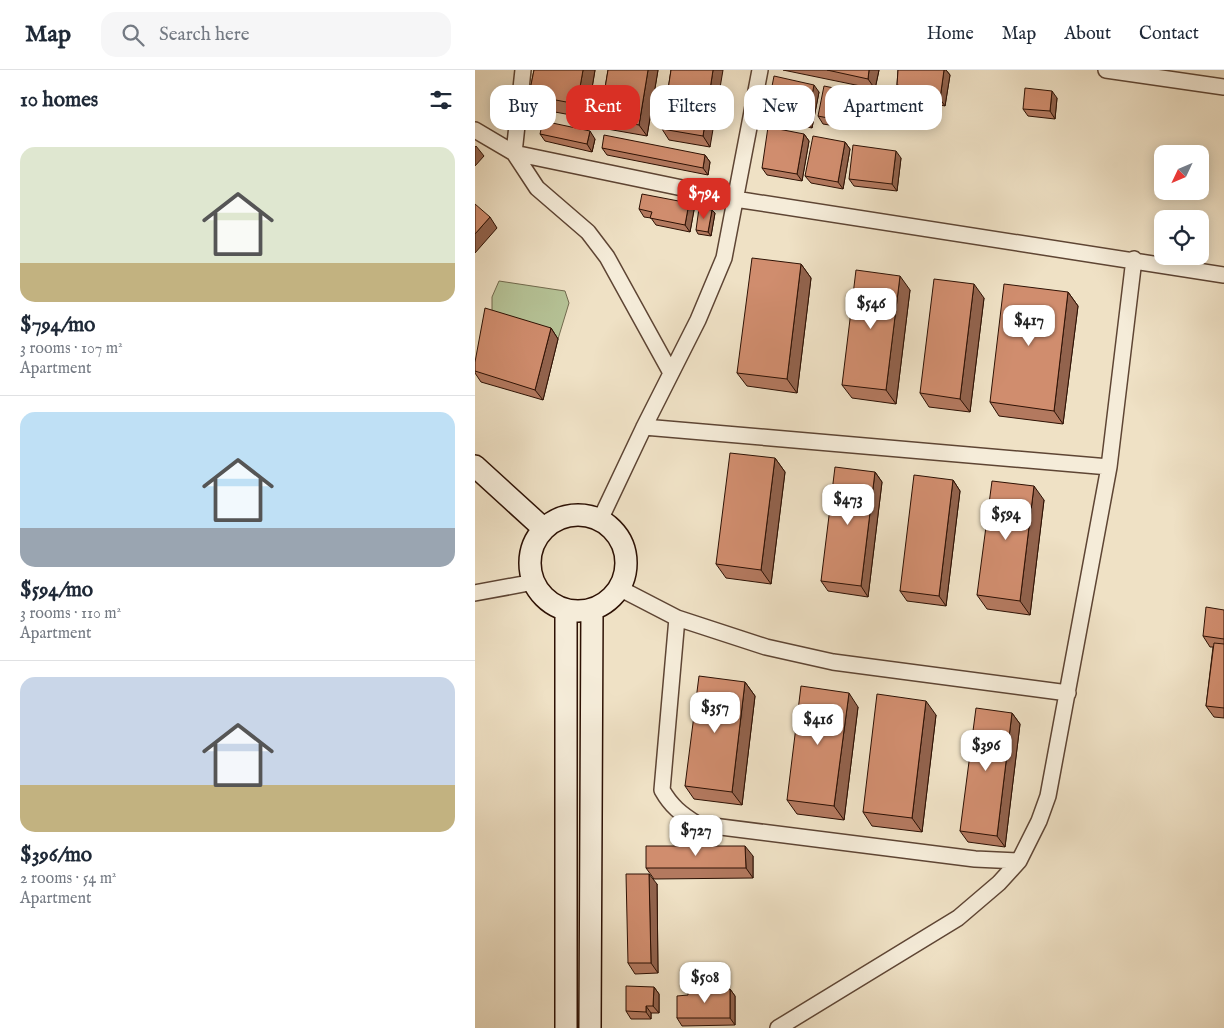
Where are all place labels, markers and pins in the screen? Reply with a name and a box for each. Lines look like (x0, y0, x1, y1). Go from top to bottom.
pin: $794 (674, 178, 734, 220)
pin: $546 (841, 288, 901, 330)
pin: $417 (999, 304, 1059, 347)
pin: $473 (818, 484, 878, 526)
pin: $594 (976, 498, 1036, 541)
pin: $357 (685, 692, 745, 734)
pin: $416 (788, 704, 848, 746)
pin: $396 (956, 730, 1016, 772)
pin: $727 (666, 814, 726, 857)
pin: $508 (675, 962, 735, 1004)

